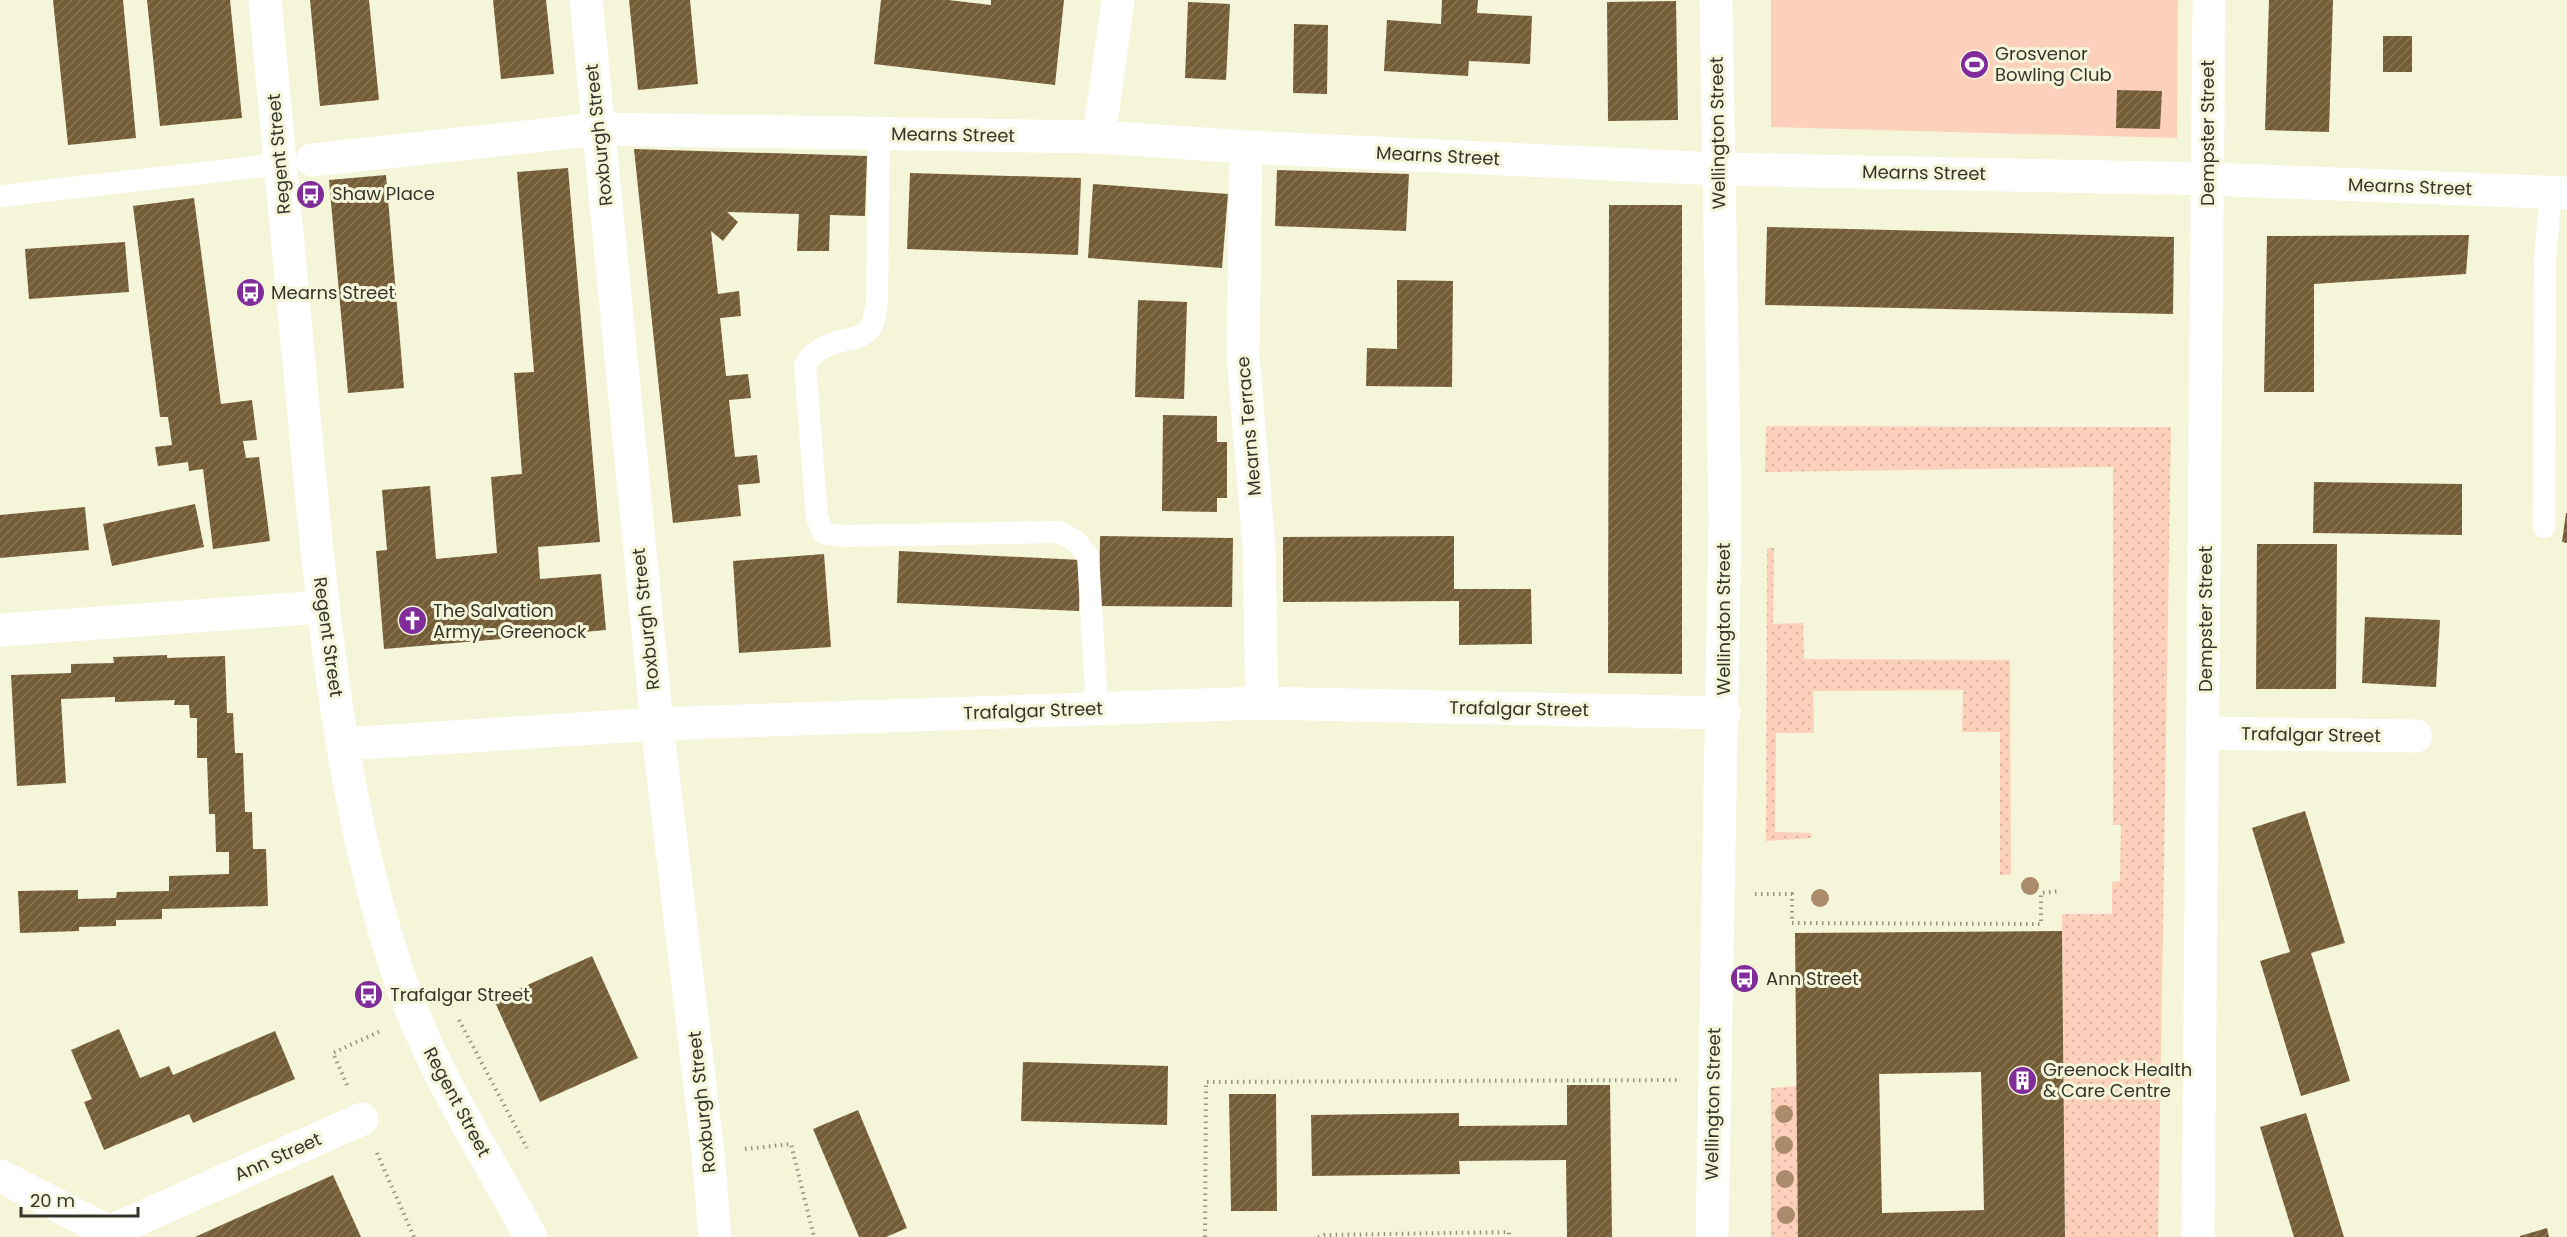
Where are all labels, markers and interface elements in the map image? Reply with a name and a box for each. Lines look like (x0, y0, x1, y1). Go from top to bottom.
place label: Grosvenor Bowling Club (1995, 41, 2112, 87)
sports icon: Grosvenor Bowling Club (1958, 48, 1990, 80)
street label: Wellington Street (1704, 56, 1731, 210)
street label: Dempster Street (2195, 60, 2220, 206)
street label: Roxburgh Street (579, 63, 618, 207)
street label: Regent Street (261, 93, 296, 215)
street label: Mearns Street (891, 121, 1015, 148)
street label: Mearns Street (1375, 140, 1501, 171)
street label: Mearns Street (1862, 159, 1986, 186)
street label: Mearns Street (2348, 172, 2472, 201)
bus stop icon: Shaw Place (295, 178, 327, 210)
place label: Shaw Place (332, 181, 435, 206)
bus stop icon: Mearns Street (234, 277, 266, 309)
place label: Mearns Street (271, 280, 395, 305)
street label: Mearns Terrace (1230, 355, 1267, 497)
street label: Wellington Street (1711, 543, 1736, 695)
street label: Dempster Street (2193, 546, 2218, 692)
street label: Roxburgh Street (626, 547, 665, 691)
street label: Regent Street (308, 575, 349, 699)
place label: The Salvation Army - Greenock (433, 598, 587, 644)
church icon: The Salvation Army - Greenock (396, 605, 428, 637)
street label: Trafalgar Street (1449, 695, 1589, 722)
street label: Trafalgar Street (963, 696, 1103, 725)
street label: Trafalgar Street (2241, 721, 2381, 748)
bus stop icon: Ann Street (1729, 963, 1761, 995)
place label: Ann Street (1766, 966, 1859, 991)
bus stop icon: Trafalgar Street (353, 979, 385, 1011)
place label: Trafalgar Street (390, 982, 530, 1007)
street label: Wellington Street (1699, 1027, 1726, 1181)
street label: Roxburgh Street (682, 1030, 721, 1174)
street label: Regent Street (418, 1042, 497, 1161)
place label: Greenock Health & Care Centre (2043, 1057, 2192, 1103)
building icon: Greenock Health & Care Centre (2006, 1064, 2038, 1096)
street label: Ann Street (230, 1126, 325, 1187)
scale bar (21, 1180, 138, 1218)
text: 20 m (30, 1188, 75, 1213)

